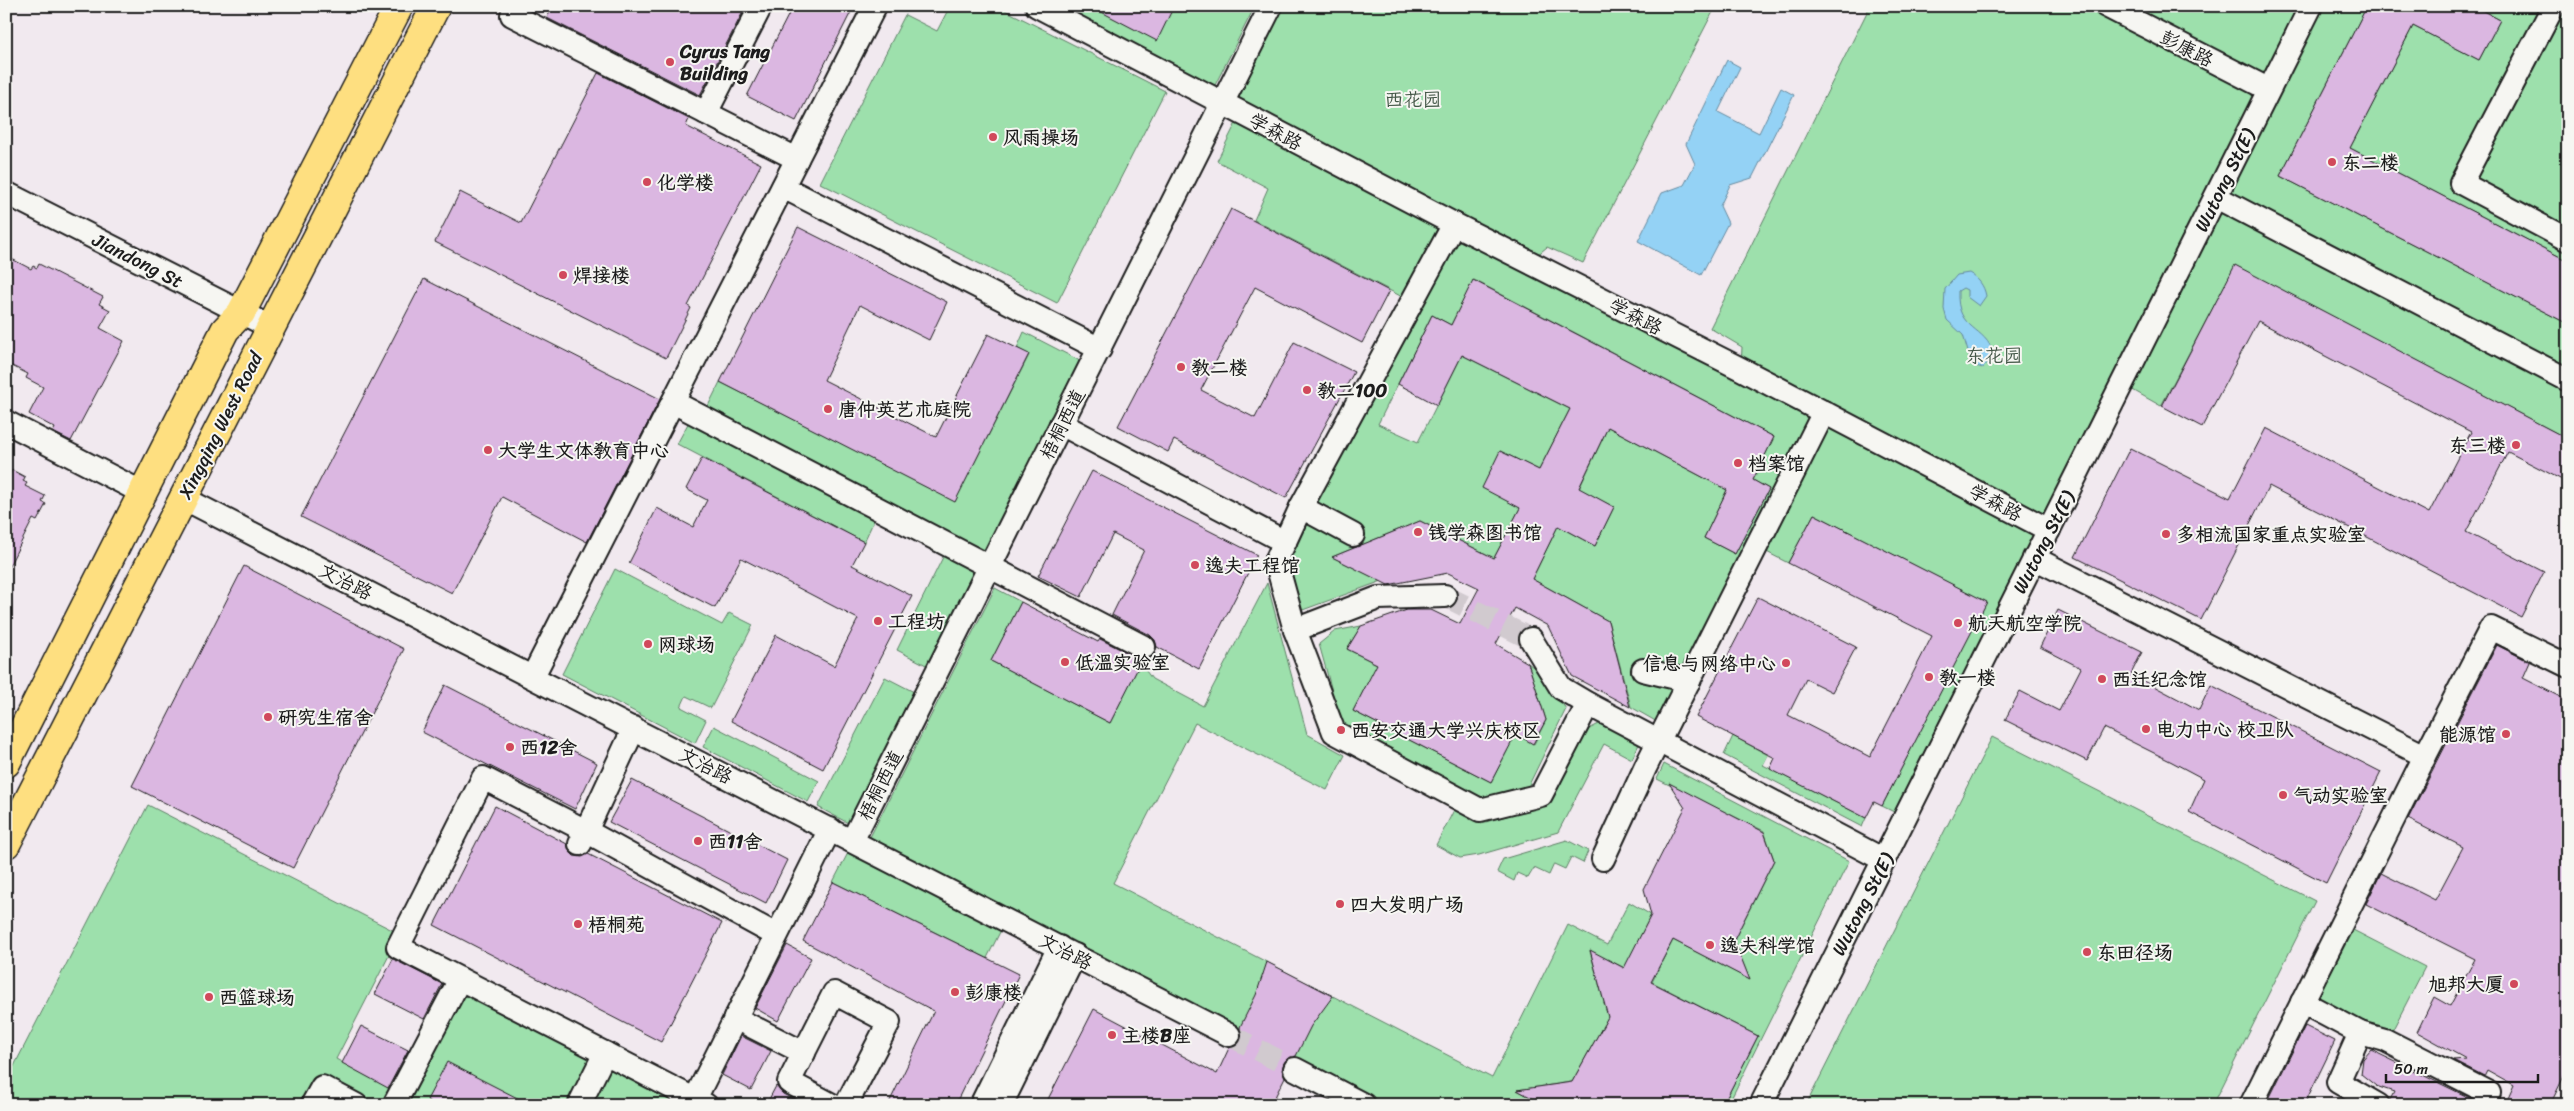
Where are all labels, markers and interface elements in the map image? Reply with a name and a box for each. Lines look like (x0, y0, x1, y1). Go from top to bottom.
street label: 彭康路 (2154, 21, 2220, 76)
place label: Cyrus Tang Building (679, 35, 771, 90)
marker: Cyrus Tang Building (664, 56, 676, 68)
park label: 西花园 (1384, 83, 1442, 116)
street label: 学森路 (1243, 103, 1309, 159)
place label: 风雨操场 (1003, 121, 1079, 154)
street label: Wutong St(E) (2185, 122, 2264, 238)
marker: 风雨操场 (987, 131, 999, 143)
place label: 东二楼 (2342, 146, 2399, 179)
marker: 东二楼 (2326, 156, 2338, 168)
place label: 化学楼 (657, 166, 714, 199)
marker: 化学楼 (641, 176, 653, 188)
street label: Jiandong St (86, 223, 189, 297)
place label: 焊接楼 (573, 259, 630, 292)
marker: 焊接楼 (557, 269, 569, 281)
street label: 学森路 (1603, 289, 1669, 344)
park label: 东花园 (1965, 339, 2023, 372)
street label: Xingqing West Road (169, 345, 272, 505)
place label: 教二楼 (1191, 351, 1248, 384)
marker: 教二楼 (1175, 361, 1187, 373)
place label: 教二100 (1317, 374, 1387, 407)
street label: 梧桐西道 (1030, 383, 1094, 466)
marker: 教二100 (1301, 384, 1313, 396)
place label: 唐仲英艺术庭院 (838, 393, 971, 426)
marker: 唐仲英艺术庭院 (822, 403, 834, 415)
place label: 东三楼 (2449, 429, 2506, 462)
place label: 大学生文体教育中心 (498, 434, 669, 467)
marker: 东三楼 (2510, 439, 2522, 451)
marker: 大学生文体教育中心 (482, 444, 494, 456)
place label: 档案馆 (1748, 447, 1805, 480)
marker: 档案馆 (1732, 457, 1744, 469)
street label: 学森路 (1963, 474, 2029, 530)
street label: Wutong St(E) (2003, 484, 2084, 600)
place label: 钱学森图书馆 (1428, 516, 1542, 549)
place label: 多相流国家重点实验室 (2176, 518, 2366, 551)
marker: 钱学森图书馆 (1412, 526, 1424, 538)
marker: 多相流国家重点实验室 (2160, 528, 2172, 540)
place label: 逸夫工程馆 (1205, 549, 1300, 582)
street label: 文治路 (313, 554, 379, 609)
marker: 逸夫工程馆 (1189, 559, 1201, 571)
place label: 工程坊 (888, 605, 945, 638)
place label: 航天航空学院 (1968, 607, 2082, 640)
marker: 工程坊 (872, 615, 884, 627)
marker: 航天航空学院 (1952, 617, 1964, 629)
place label: 网球场 (658, 628, 715, 661)
marker: 网球场 (642, 638, 654, 650)
place label: 低温实验室 (1075, 646, 1170, 679)
place label: 信息与网络中心 (1643, 647, 1776, 680)
marker: 低温实验室 (1059, 656, 1071, 668)
marker: 信息与网络中心 (1780, 657, 1792, 669)
place label: 教一楼 (1939, 661, 1996, 694)
place label: 西迁纪念馆 (2112, 663, 2207, 696)
marker: 教一楼 (1923, 671, 1935, 683)
marker: 西迁纪念馆 (2096, 673, 2108, 685)
place label: 研究生宿舍 (278, 701, 373, 734)
marker: 研究生宿舍 (262, 711, 274, 723)
place label: 电力中心 校卫队 (2156, 713, 2294, 746)
place label: 西安交通大学兴庆校区 (1351, 714, 1541, 747)
place label: 能源馆 (2439, 718, 2496, 751)
marker: 电力中心 校卫队 (2140, 723, 2152, 735)
marker: 西安交通大学兴庆校区 (1335, 724, 1347, 736)
marker: 能源馆 (2500, 728, 2512, 740)
place label: 西12舍 (520, 731, 577, 764)
street label: 文治路 (673, 738, 739, 793)
marker: 西12舍 (504, 741, 516, 753)
street label: 梧桐西道 (848, 744, 912, 827)
place label: 气动实验室 (2293, 779, 2388, 812)
marker: 气动实验室 (2277, 789, 2289, 801)
place label: 西11舍 (708, 825, 762, 858)
marker: 西11舍 (692, 835, 704, 847)
street label: Wutong St(E) (1822, 846, 1903, 962)
place label: 四大发明广场 (1350, 888, 1464, 921)
marker: 四大发明广场 (1334, 898, 1346, 910)
place label: 梧桐苑 (588, 908, 645, 941)
marker: 梧桐苑 (572, 918, 584, 930)
street label: 文治路 (1033, 924, 1099, 979)
place label: 逸夫科学馆 (1720, 929, 1815, 962)
place label: 东田径场 (2097, 936, 2173, 969)
marker: 逸夫科学馆 (1704, 939, 1716, 951)
marker: 东田径场 (2081, 946, 2093, 958)
place label: 旭邦大厦 (2428, 968, 2504, 1001)
place label: 彭康楼 (965, 976, 1022, 1009)
marker: 旭邦大厦 (2508, 978, 2520, 990)
place label: 西篮球场 (219, 981, 295, 1014)
marker: 彭康楼 (949, 986, 961, 998)
marker: 西篮球场 (203, 991, 215, 1003)
place label: 主楼B座 (1122, 1019, 1191, 1052)
marker: 主楼B座 (1106, 1029, 1118, 1041)
scale bar (2386, 1051, 2539, 1083)
text: 50 m (2394, 1056, 2429, 1082)

